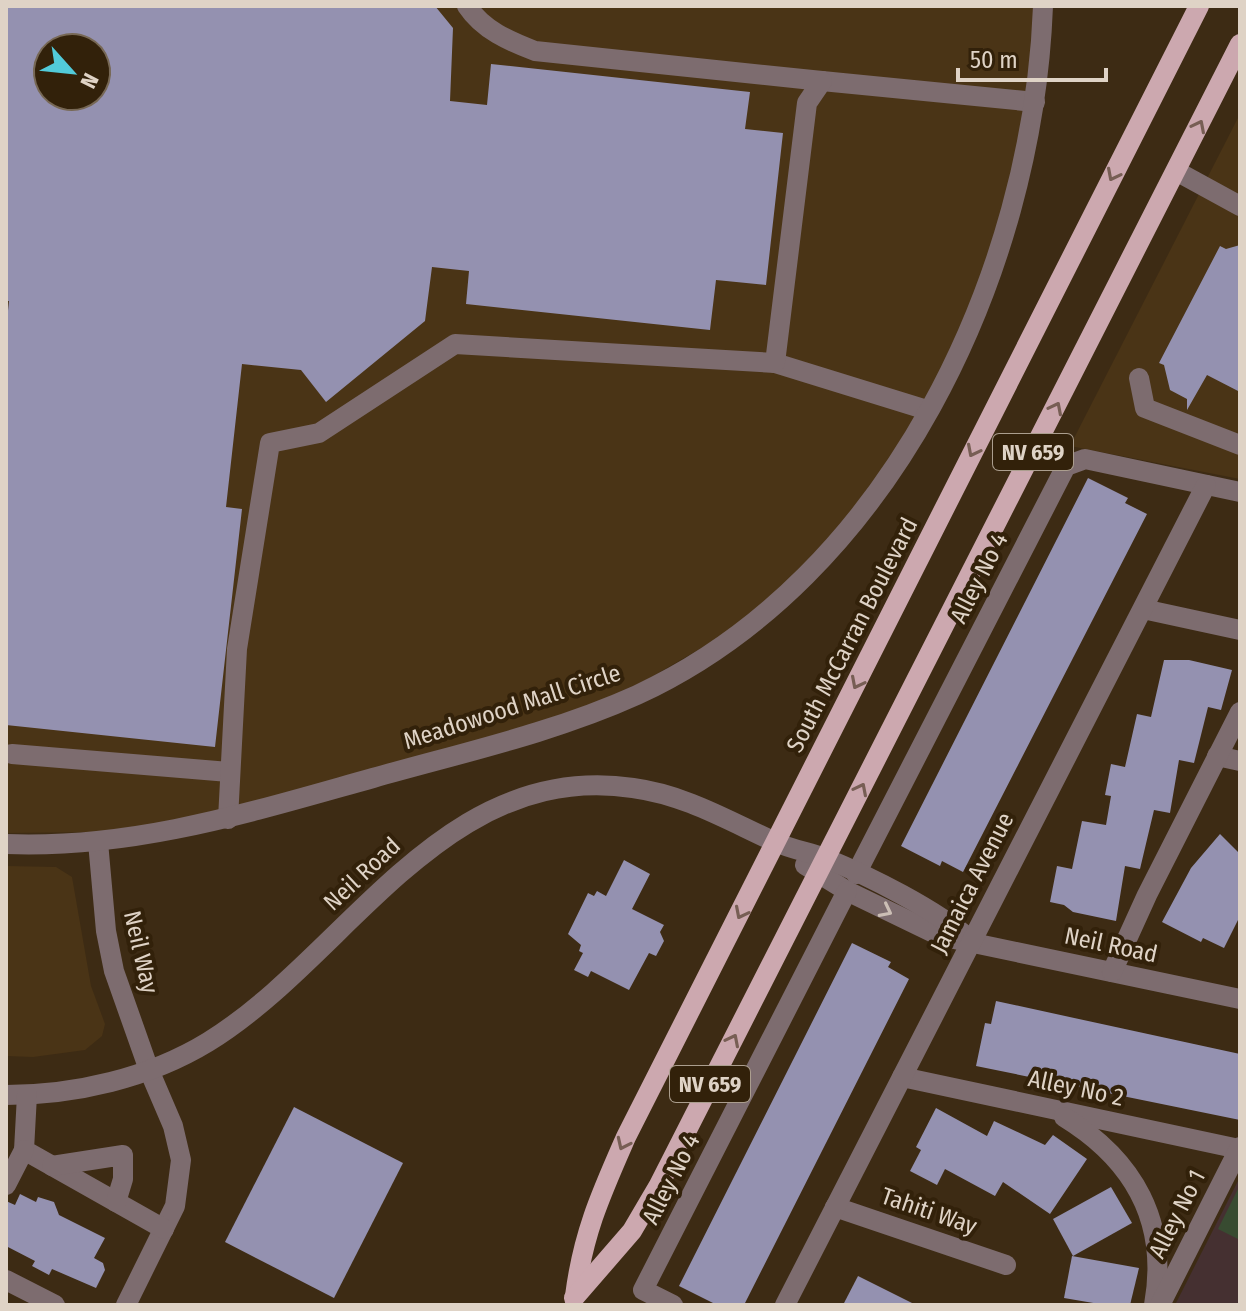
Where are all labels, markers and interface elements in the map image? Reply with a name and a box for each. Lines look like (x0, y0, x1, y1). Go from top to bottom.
north arrow (32, 32, 112, 112)
scale bar (958, 32, 1106, 82)
text: 50 m (970, 46, 1018, 74)
text: N (74, 69, 104, 93)
one-way arrow (1189, 120, 1204, 135)
one-way arrow (1107, 167, 1122, 182)
one-way arrow (1046, 401, 1061, 416)
road number: NV 659 (993, 434, 1073, 470)
one-way arrow (968, 442, 983, 457)
street label: South McCarran Boulevard (781, 513, 923, 757)
street label: Alley No 4 (944, 528, 1014, 628)
street label: Meadowood Mall Circle (400, 659, 624, 755)
one-way arrow (851, 674, 866, 689)
one-way arrow (851, 783, 867, 797)
street label: Jamaica Avenue (925, 808, 1019, 958)
street label: Neil Road (318, 832, 406, 916)
one-way arrow (878, 901, 893, 916)
one-way arrow (735, 904, 751, 919)
street label: Neil Way (118, 908, 164, 996)
street label: Neil Road (1062, 922, 1160, 968)
one-way arrow (723, 1033, 738, 1048)
street label: Alley No 2 (1026, 1064, 1126, 1112)
road number: NV 659 (670, 1066, 750, 1102)
street label: Alley No 4 (636, 1129, 706, 1229)
one-way arrow (617, 1136, 633, 1151)
street label: Alley No 1 (1143, 1165, 1211, 1263)
street label: Tahiti Way (878, 1182, 981, 1240)

